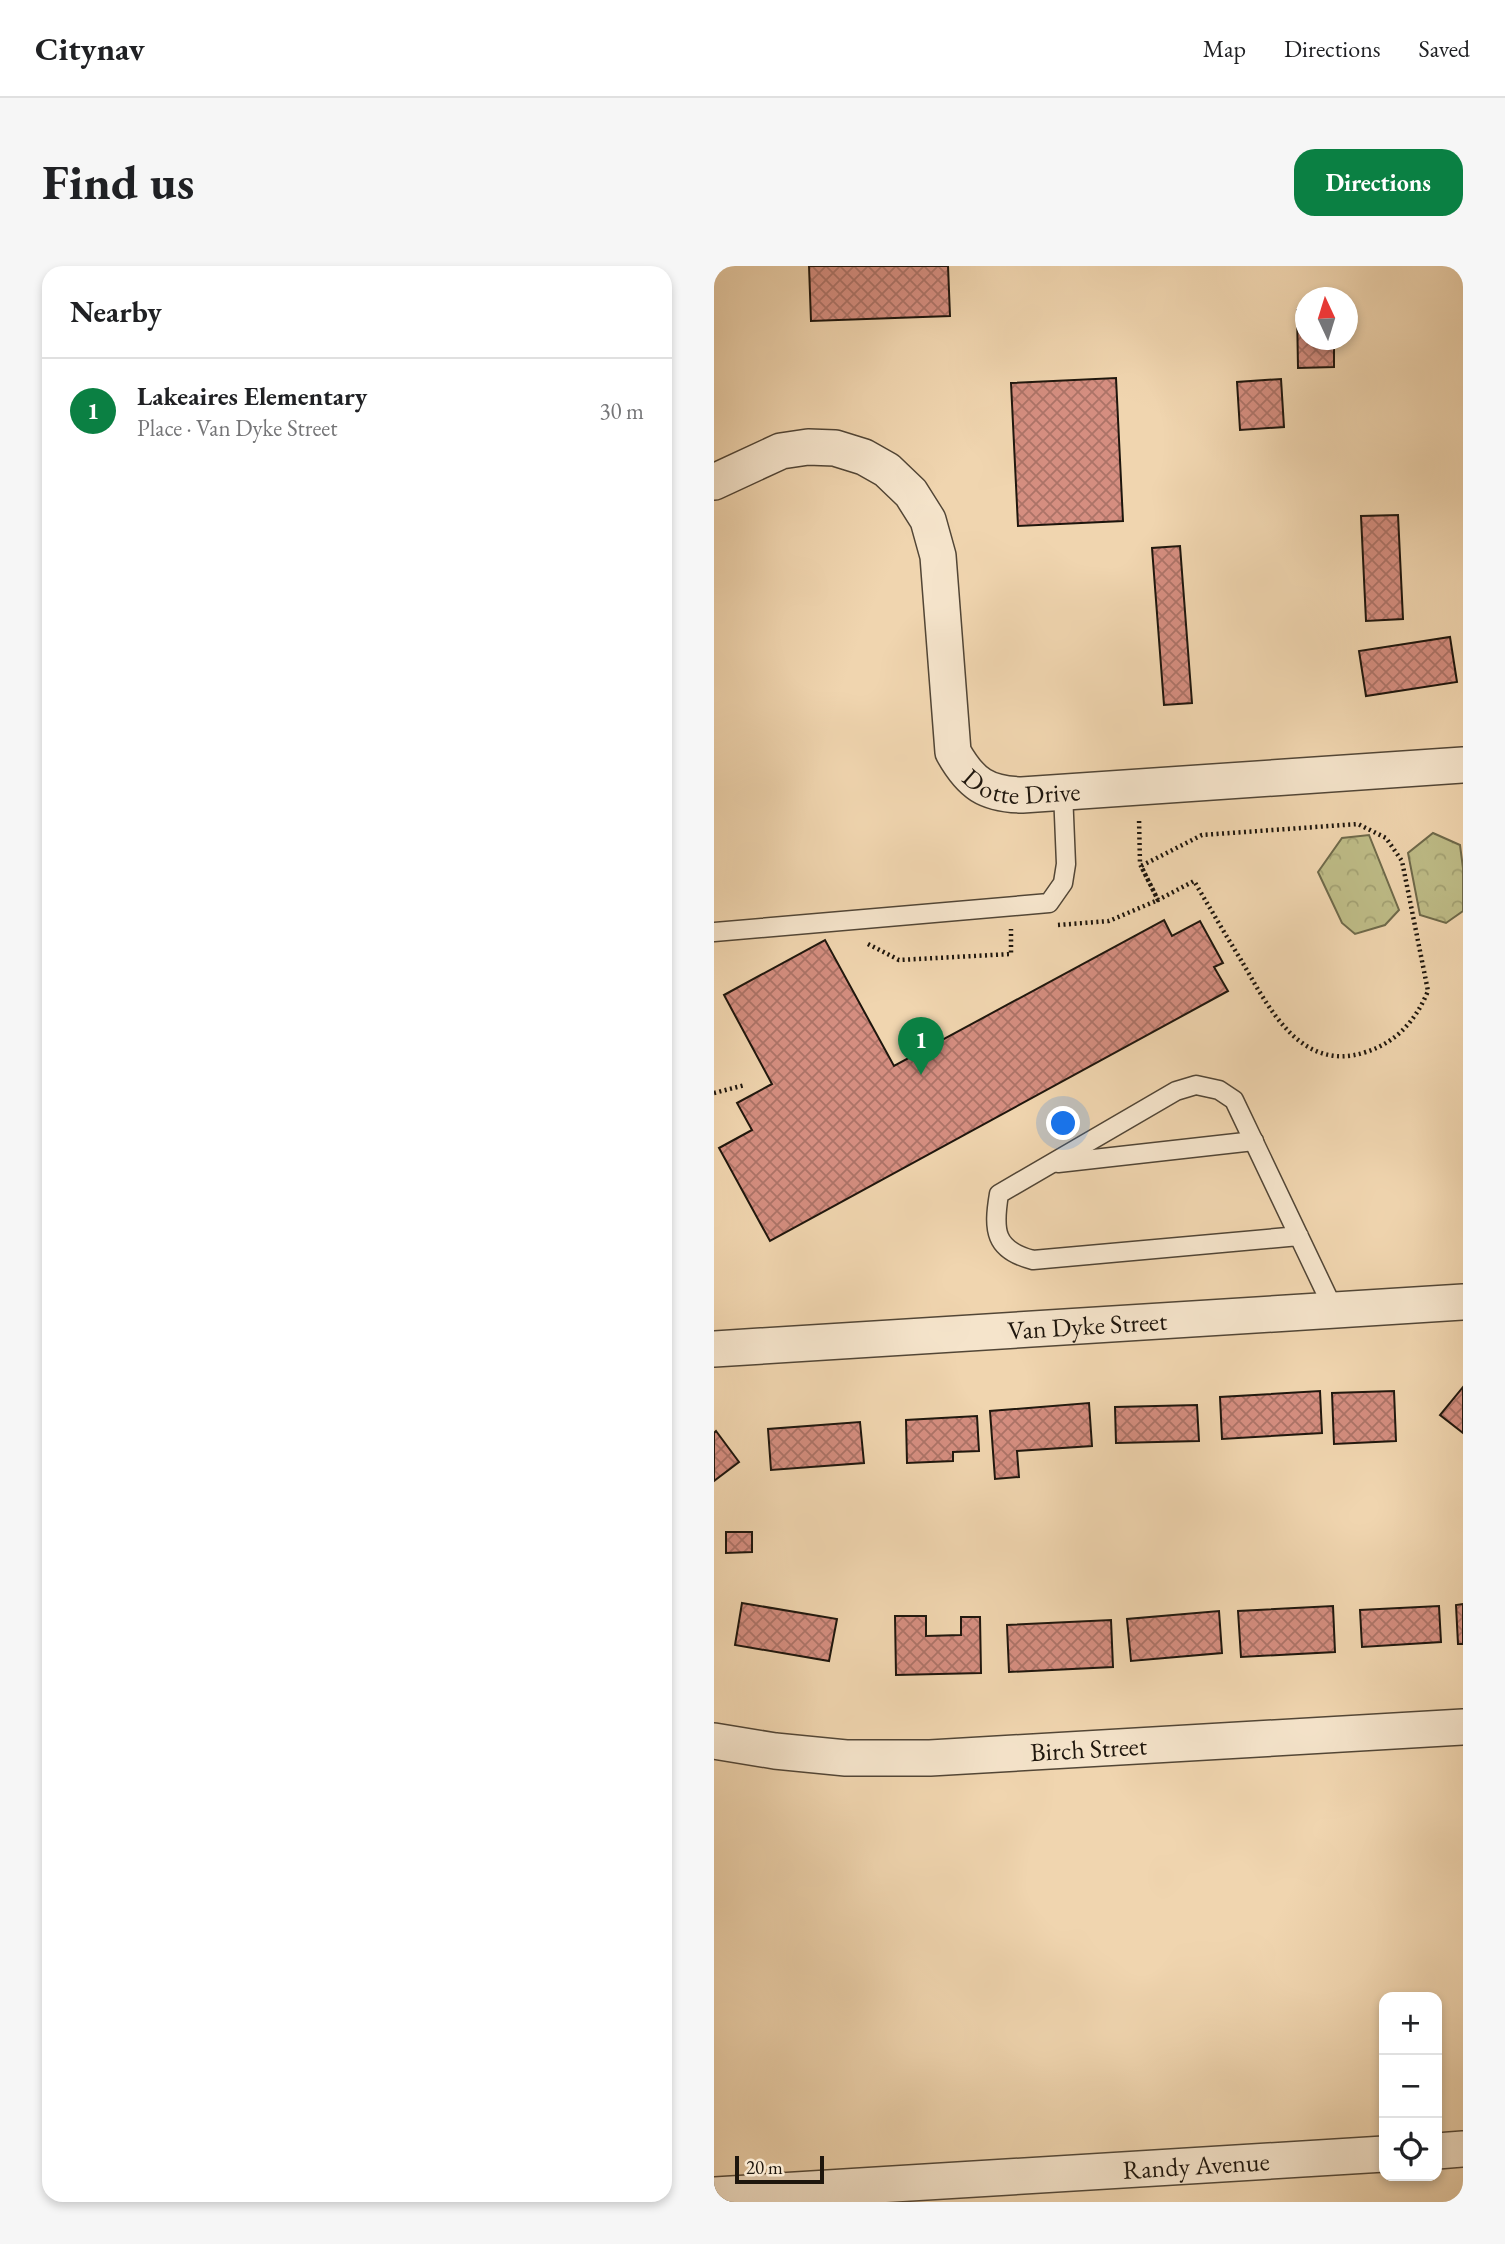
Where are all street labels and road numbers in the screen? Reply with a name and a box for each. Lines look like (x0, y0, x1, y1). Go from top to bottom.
street label: Dotte Drive (955, 761, 1081, 812)
street label: Van Dyke Street (1006, 1304, 1168, 1348)
street label: Birch Street (1029, 1728, 1148, 1769)
street label: Randy Avenue (1122, 2144, 1271, 2187)

